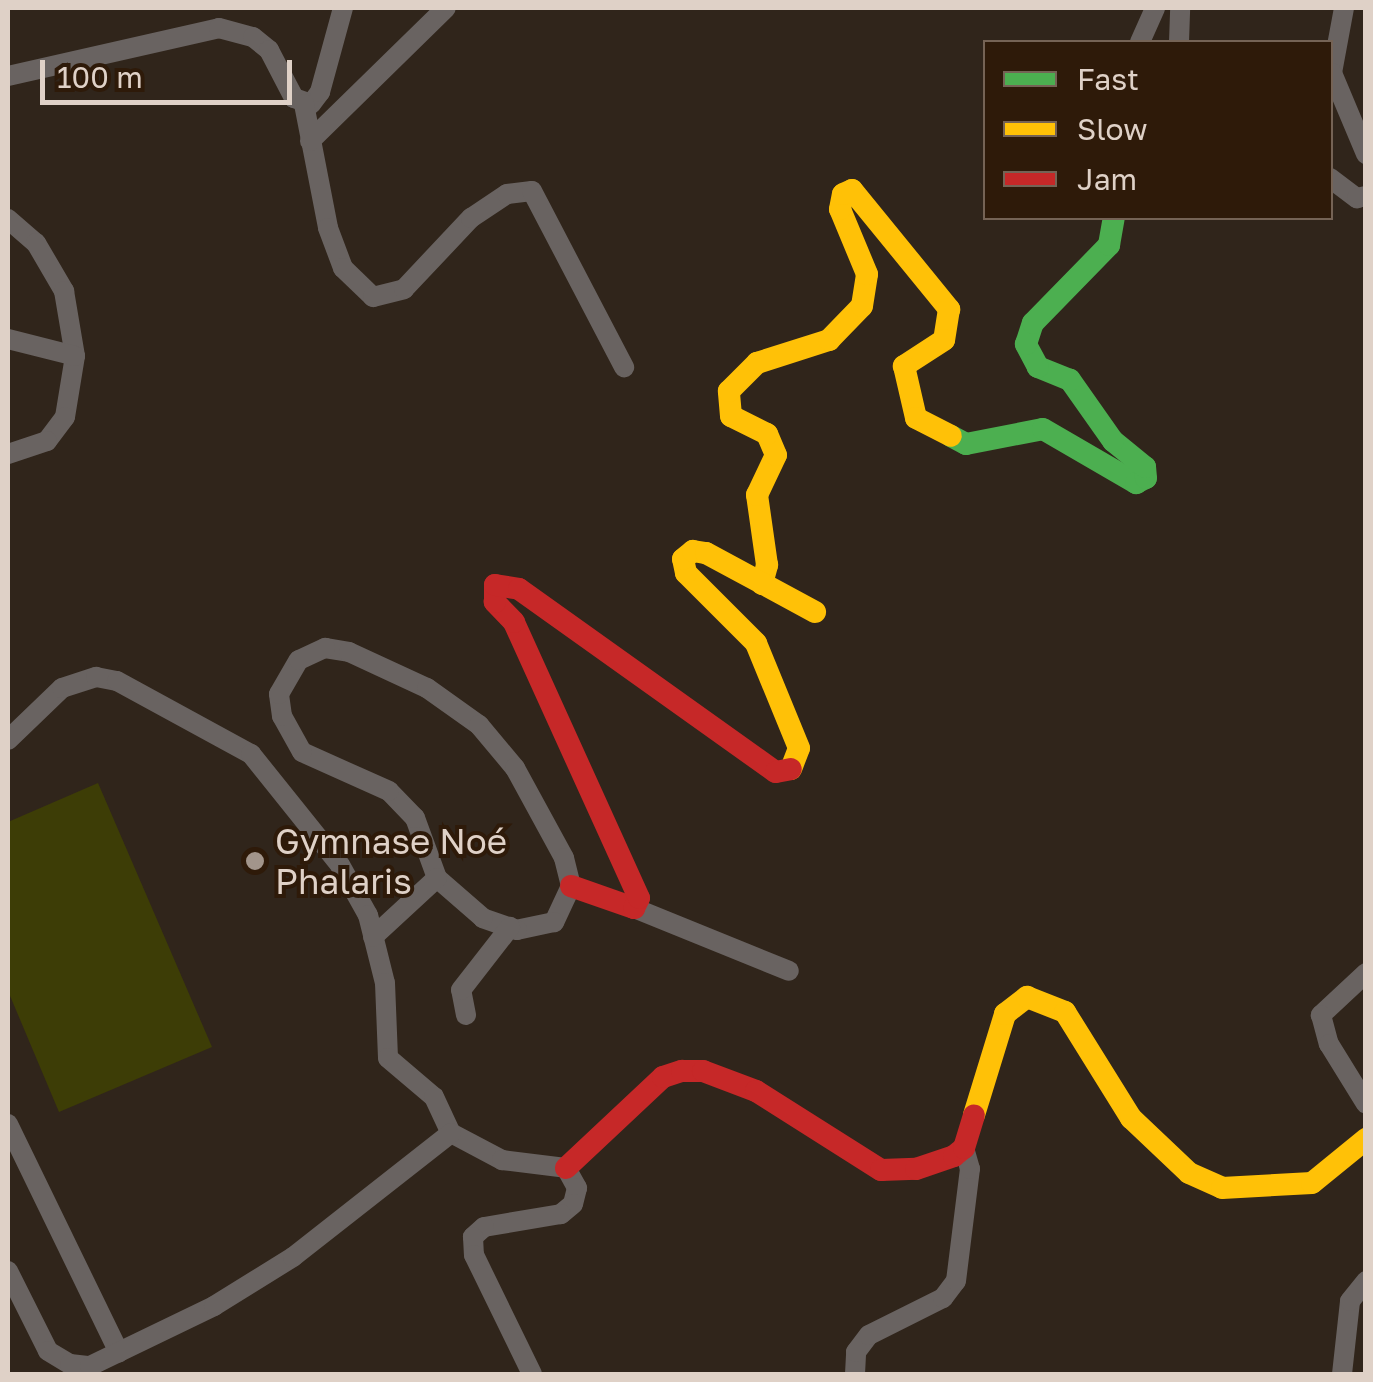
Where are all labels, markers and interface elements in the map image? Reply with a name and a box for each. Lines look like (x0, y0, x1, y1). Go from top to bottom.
scale bar (45, 40, 298, 102)
legend (983, 40, 1333, 220)
text: 100 m (57, 59, 143, 95)
text: Fast (1077, 61, 1139, 97)
text: Slow (1077, 111, 1148, 147)
text: Jam (1077, 161, 1137, 197)
place label: Gymnase Noé Phalaris (275, 820, 507, 902)
marker: Gymnase Noé Phalaris (244, 850, 266, 872)

